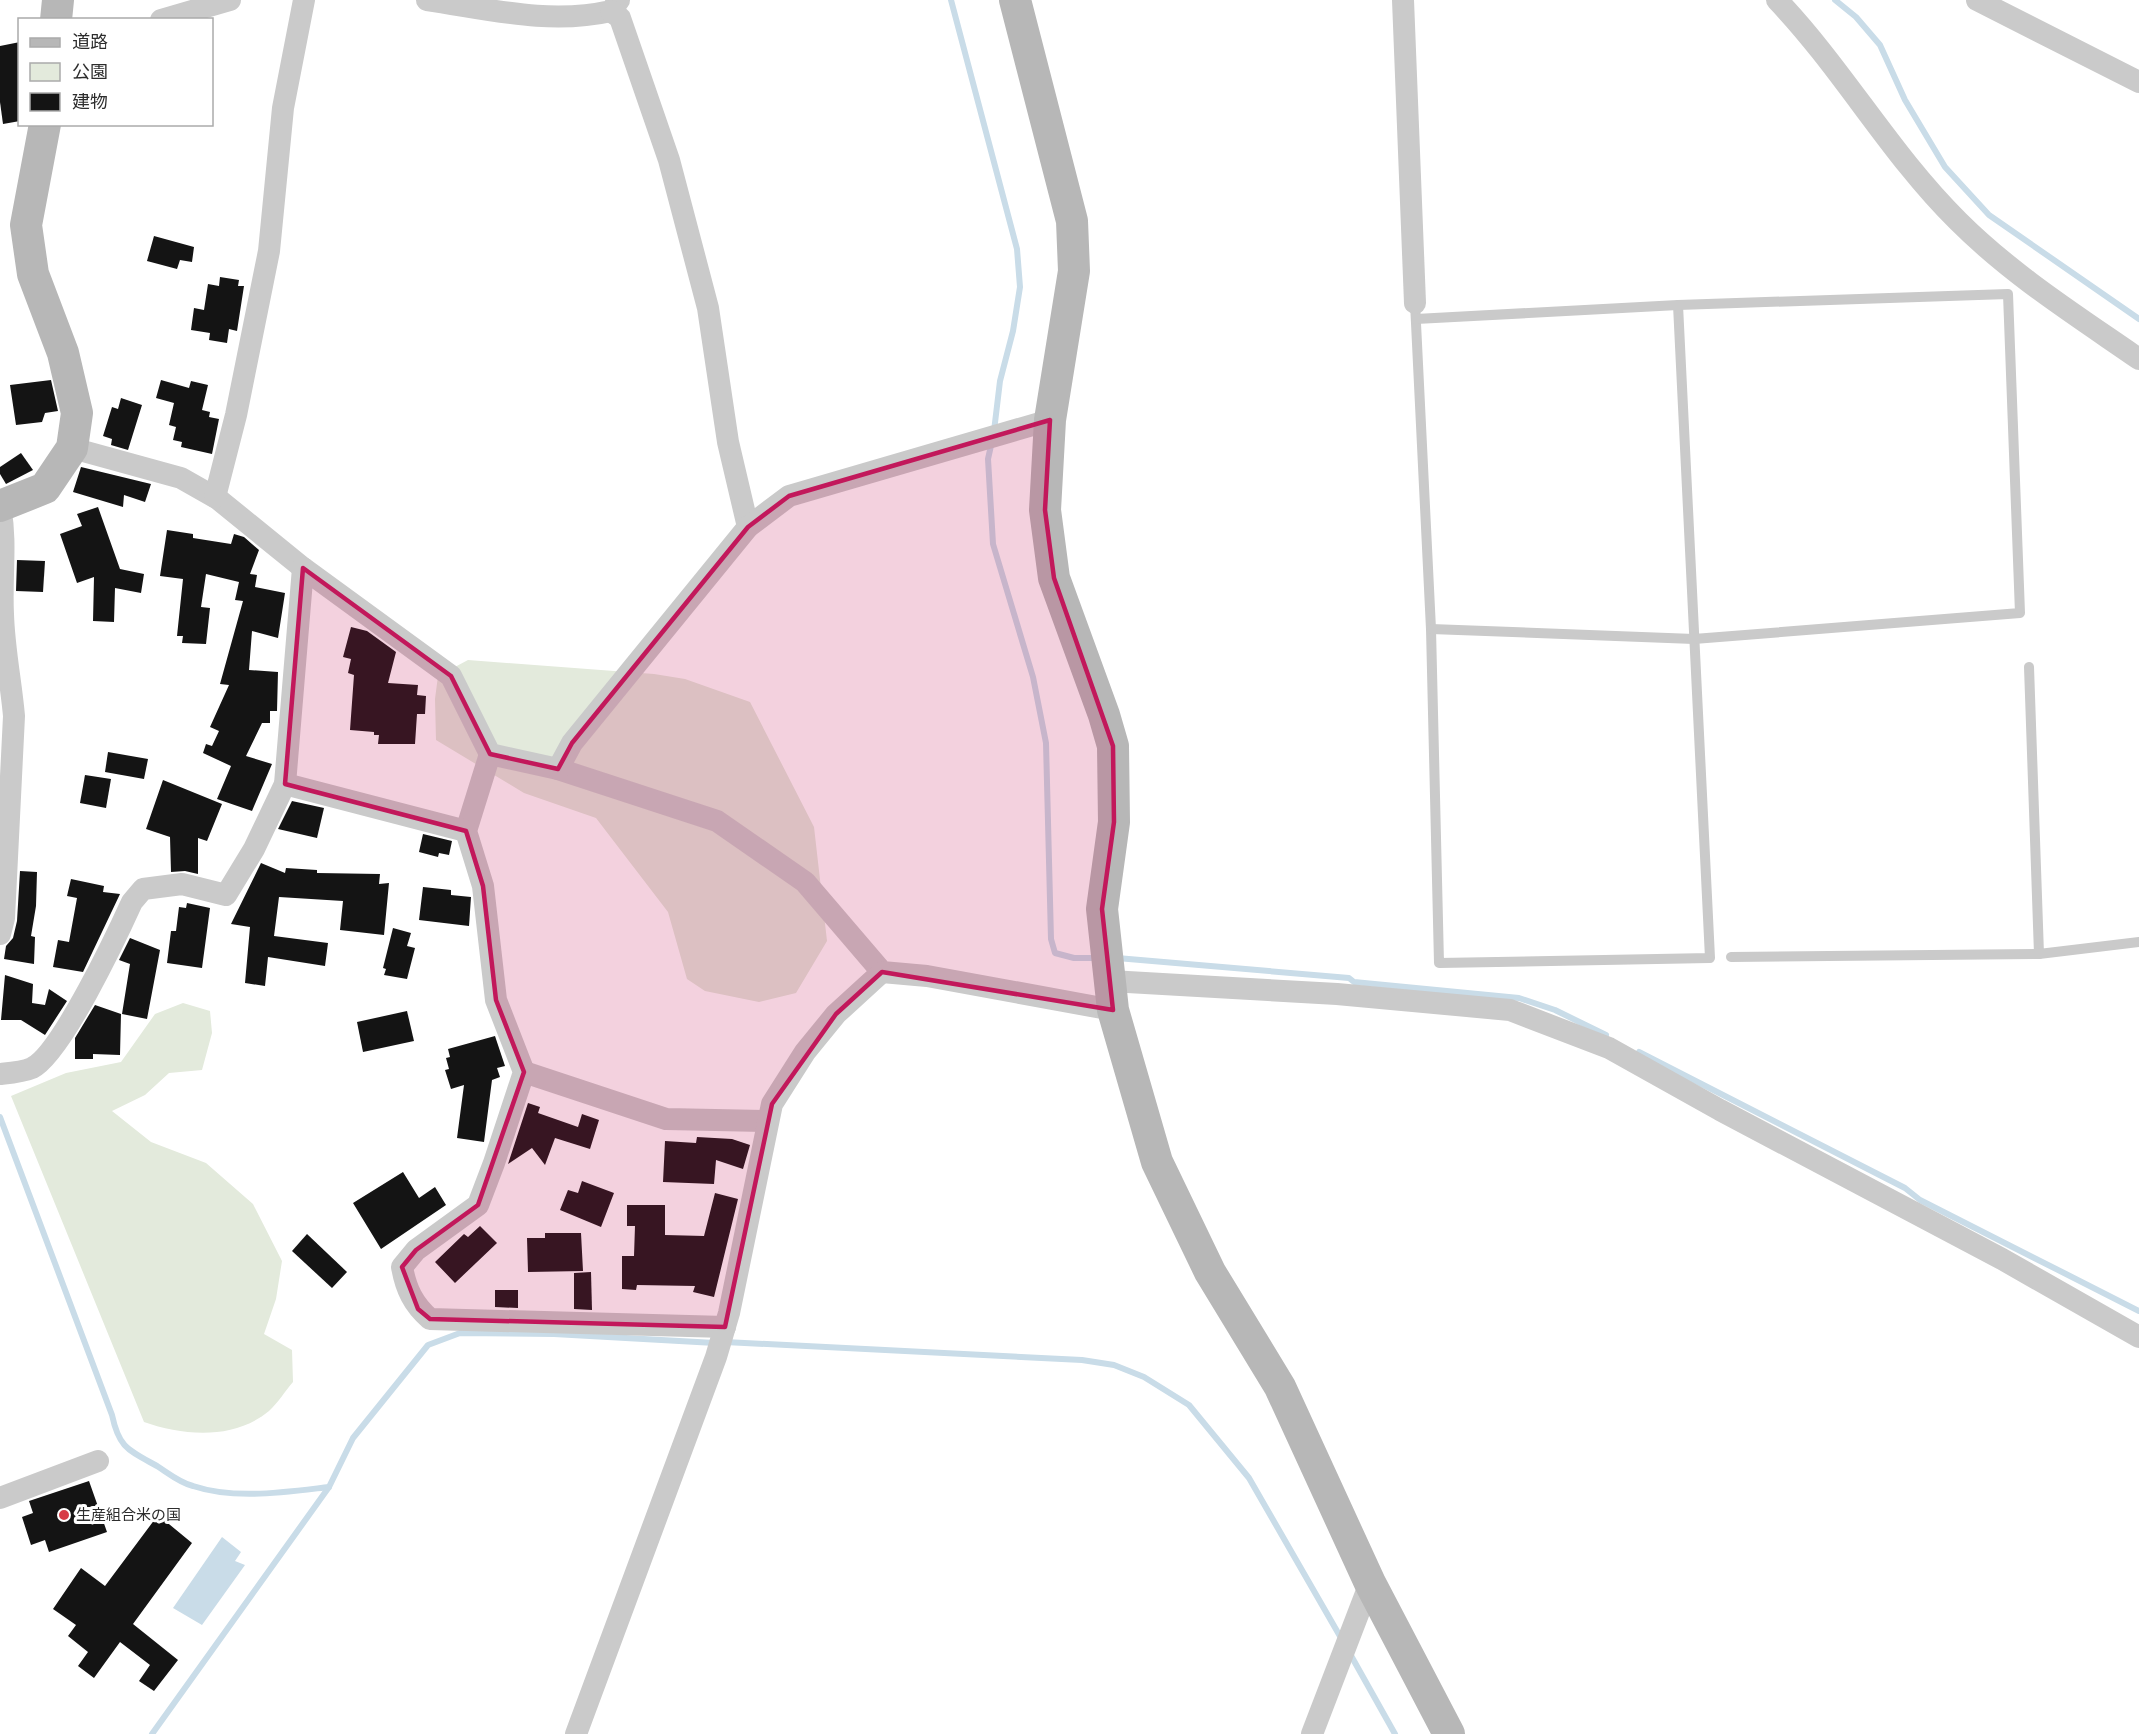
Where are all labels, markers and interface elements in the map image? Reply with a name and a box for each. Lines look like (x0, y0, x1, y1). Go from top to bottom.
legend (18, 18, 213, 126)
text: 道路 (72, 29, 108, 54)
text: 公園 (72, 59, 108, 84)
text: 建物 (72, 89, 108, 114)
place label: 生産組合米の国 (76, 1504, 181, 1525)
marker: 生産組合米の国 (57, 1508, 71, 1522)

